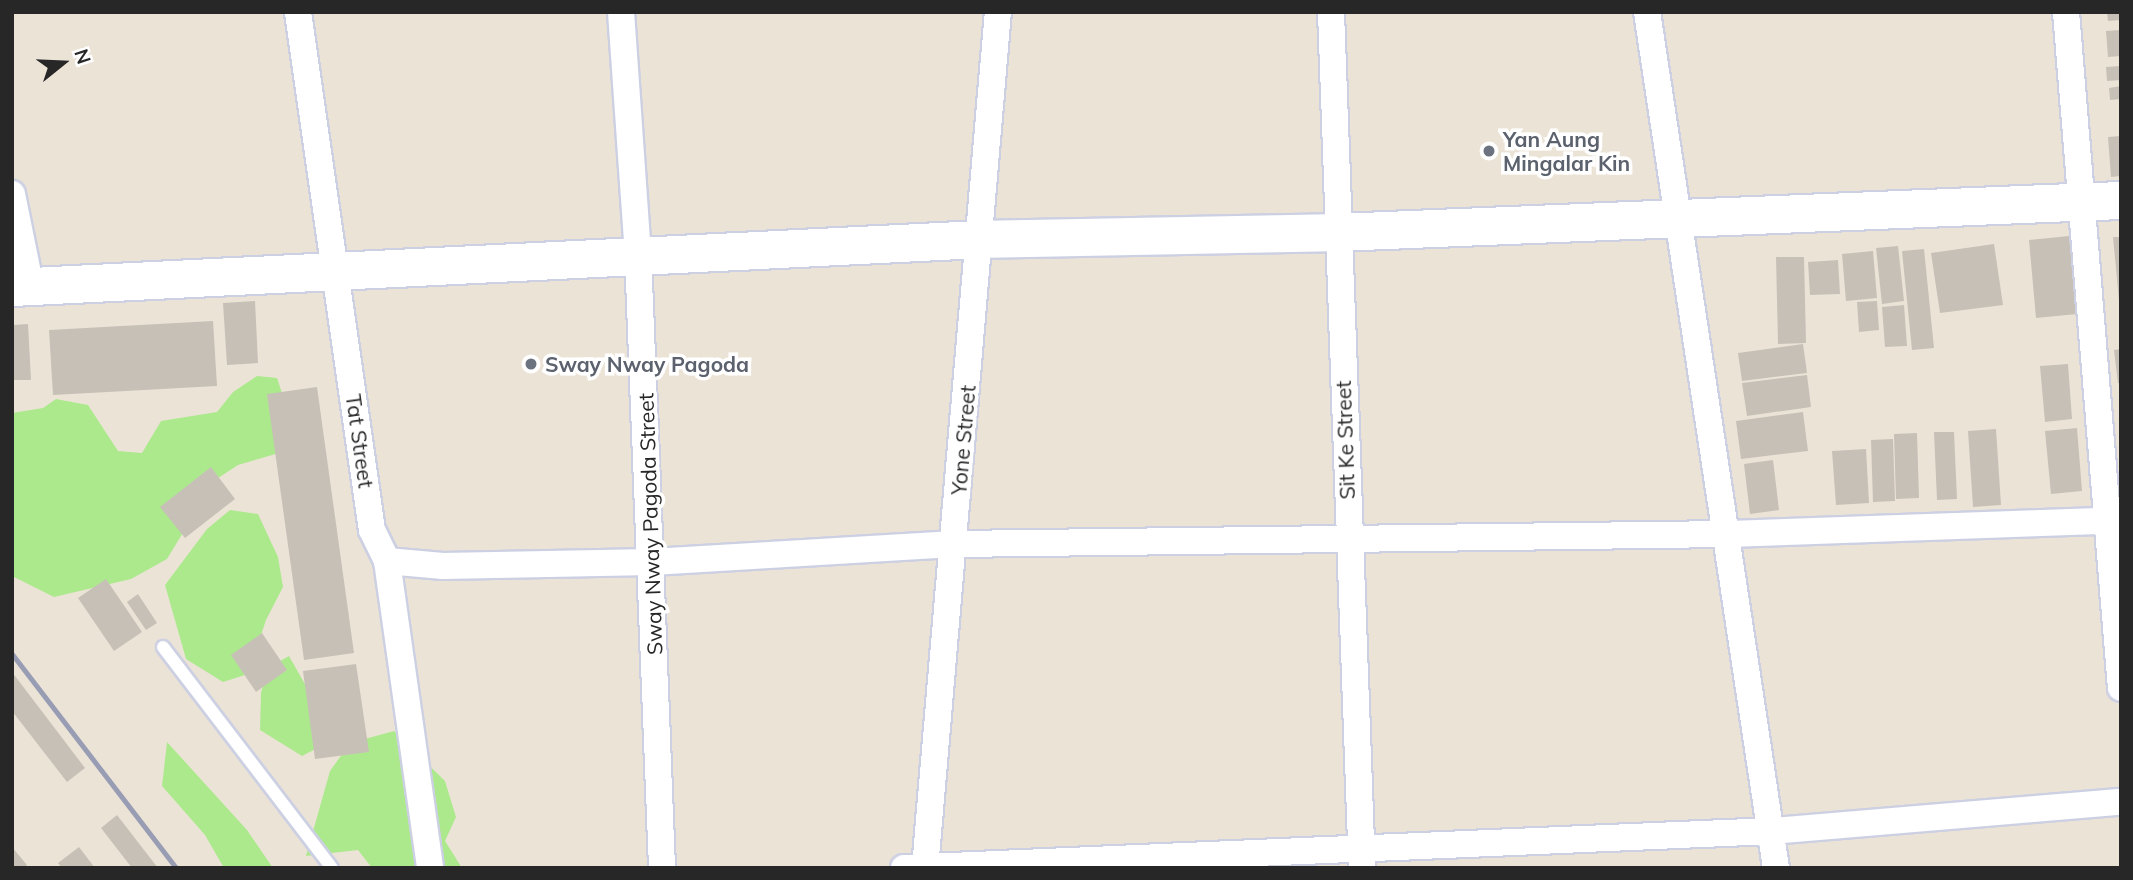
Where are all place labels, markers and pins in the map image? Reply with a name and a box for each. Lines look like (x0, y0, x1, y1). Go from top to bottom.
place label: Yan Aung Mingalar Kin (1503, 126, 1630, 176)
marker: Yan Aung Mingalar Kin (1481, 143, 1497, 159)
place label: Sway Nway Pagoda (545, 351, 749, 377)
marker: Sway Nway Pagoda (523, 356, 539, 372)

